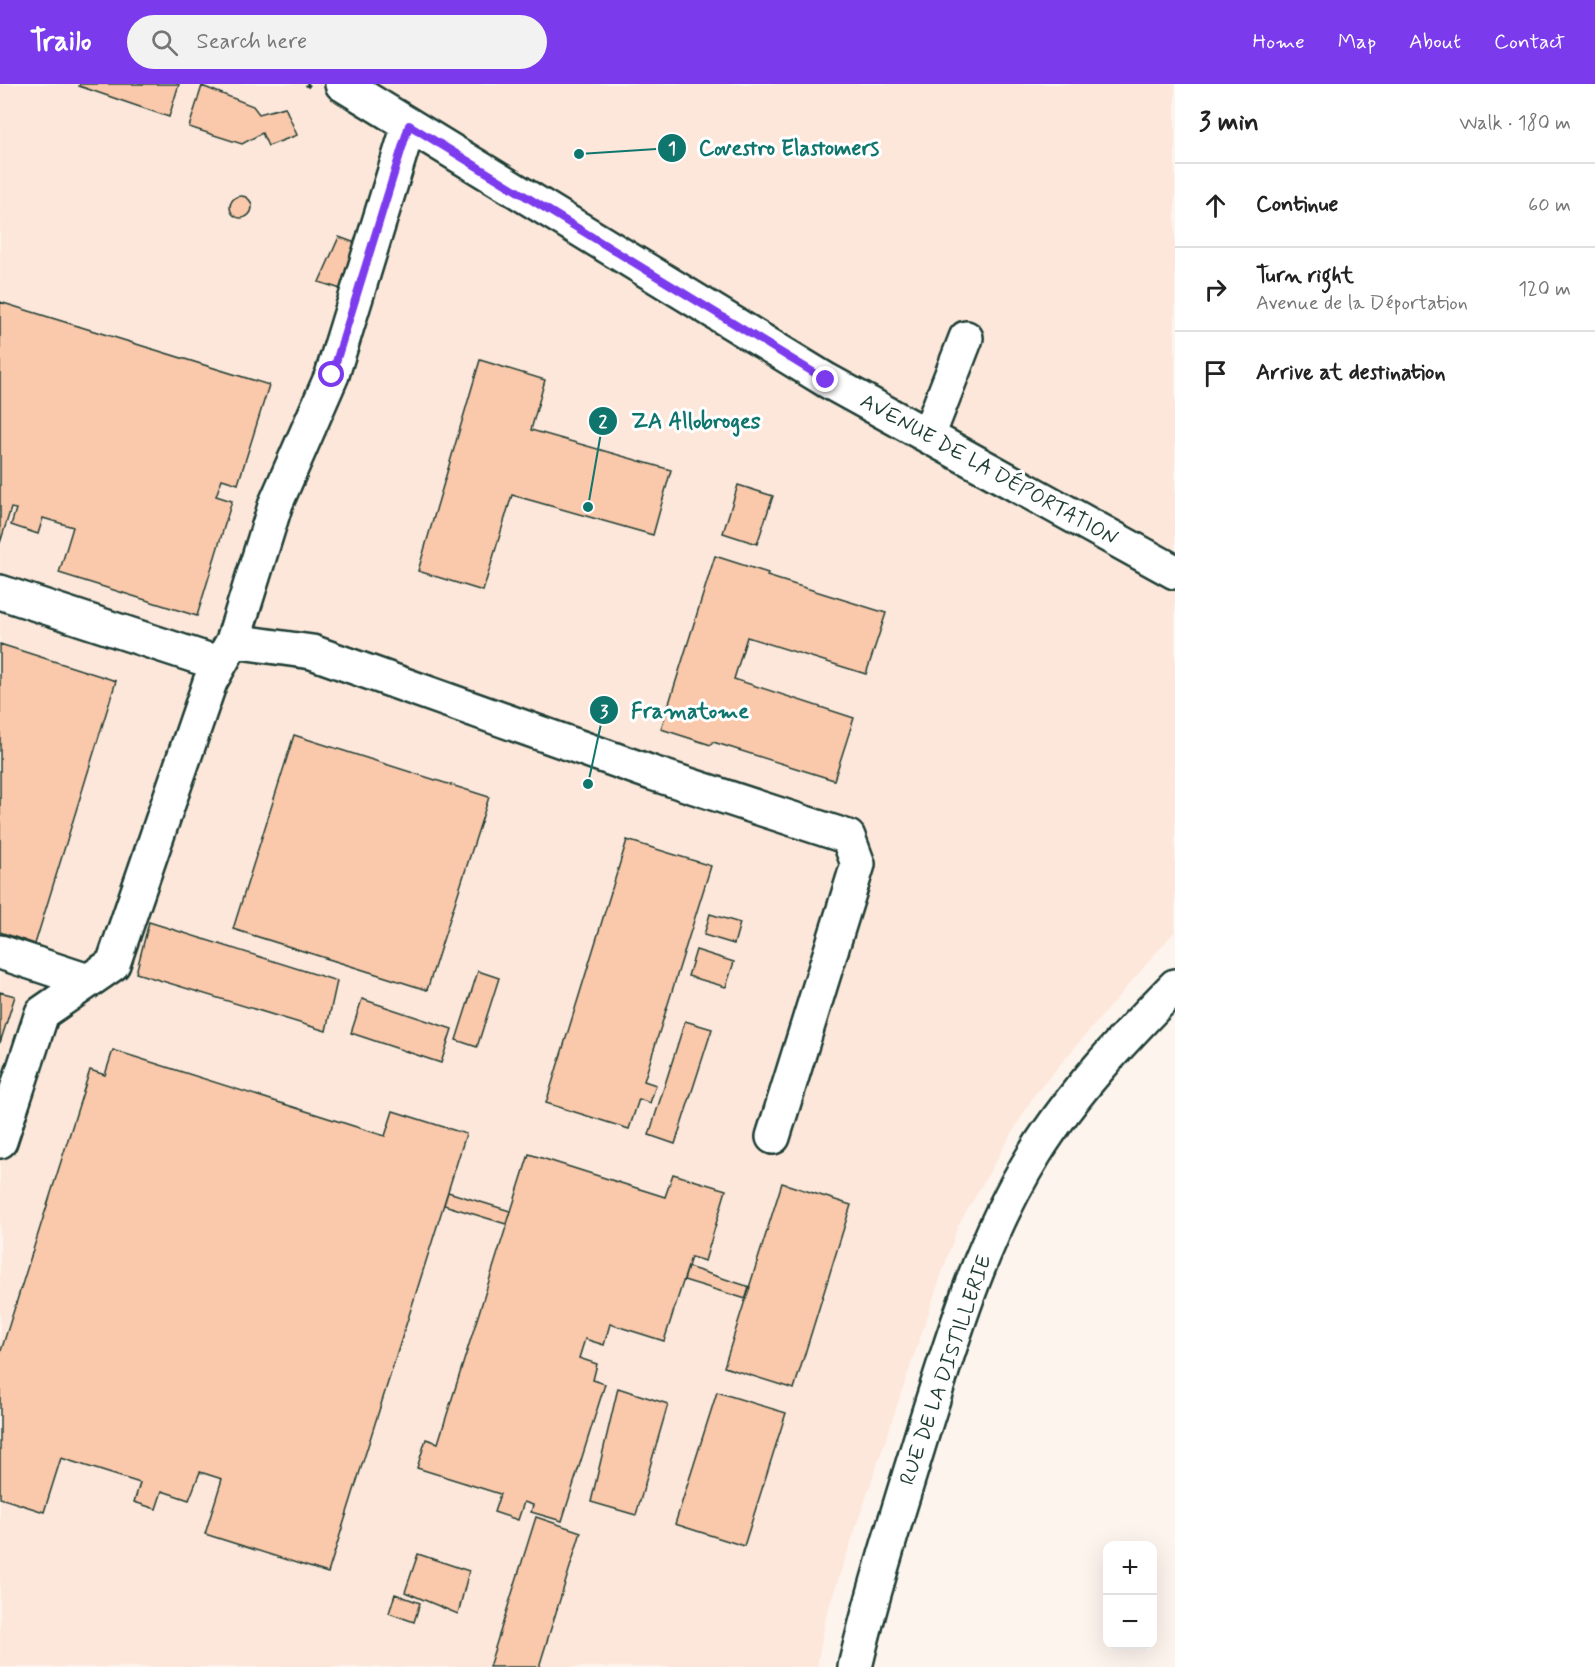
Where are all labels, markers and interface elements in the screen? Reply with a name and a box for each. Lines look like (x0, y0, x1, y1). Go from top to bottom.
search box (127, 15, 547, 69)
text: Trailo (30, 24, 91, 61)
icon: search (148, 26, 181, 59)
text: Search here (196, 28, 307, 56)
text: Home (1253, 28, 1305, 56)
text: Map (1338, 28, 1376, 56)
text: About (1409, 28, 1461, 56)
text: Contact (1494, 28, 1565, 56)
text: 3 min (1199, 106, 1259, 140)
text: Walk · 180 m (1459, 110, 1571, 137)
callout: Covestro Elastomers (657, 128, 892, 168)
text: Covestro Elastomers (699, 135, 880, 163)
text: 1 (668, 137, 676, 161)
icon: ahead (1199, 189, 1232, 222)
text: Continue (1256, 191, 1338, 219)
text: 60 m (1528, 192, 1571, 219)
text: Turn right (1256, 262, 1354, 290)
icon: right (1199, 273, 1232, 306)
text: 120 m (1518, 276, 1571, 303)
text: Avenue de la Déportation (1256, 290, 1468, 317)
icon: arrive (1199, 357, 1232, 390)
text: Arrive at destination (1256, 359, 1446, 387)
route start (318, 361, 344, 387)
route end (812, 366, 838, 392)
street label: AVENUE DE LA DÉPORTATION (855, 387, 1123, 553)
callout: ZA Allobroges (588, 401, 773, 441)
text: ZA Allobroges (631, 408, 761, 437)
text: 2 (599, 410, 608, 434)
callout: Framatome (589, 690, 761, 730)
text: Framatome (631, 698, 749, 726)
text: 3 (600, 700, 609, 724)
street label: RUE DE LA DISTILLERIE (893, 1251, 999, 1489)
map controls (1103, 1541, 1157, 1649)
button: + (1103, 1541, 1157, 1595)
button: − (1103, 1595, 1157, 1649)

